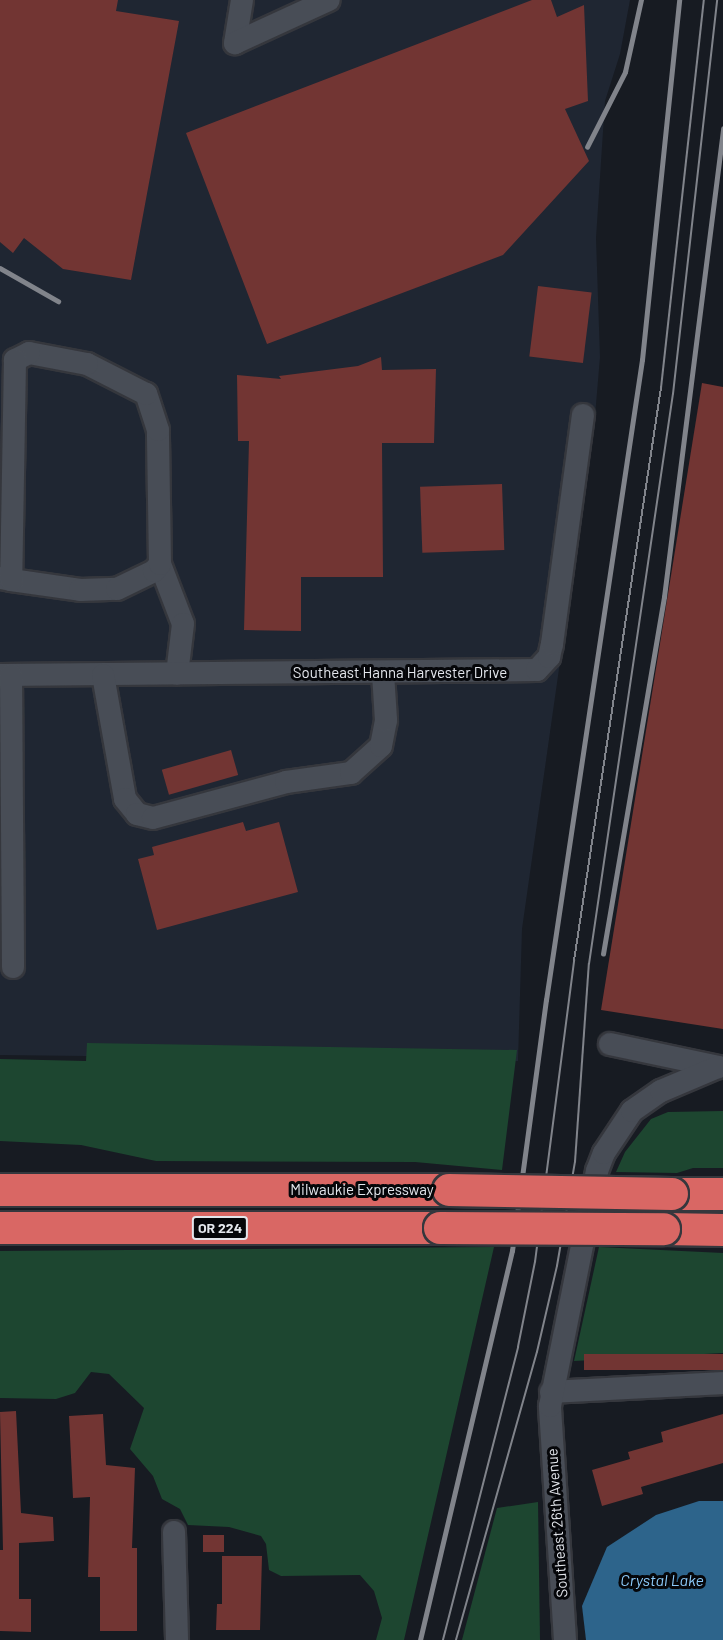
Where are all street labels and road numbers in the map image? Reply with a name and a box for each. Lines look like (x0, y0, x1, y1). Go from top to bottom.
street label: Southeast Hanna Harvester Drive (293, 664, 507, 682)
street label: Milwaukie Expressway (290, 1181, 434, 1199)
road number: OR 224 (192, 1217, 248, 1239)
street label: Southeast 26th Avenue (543, 1448, 571, 1598)

